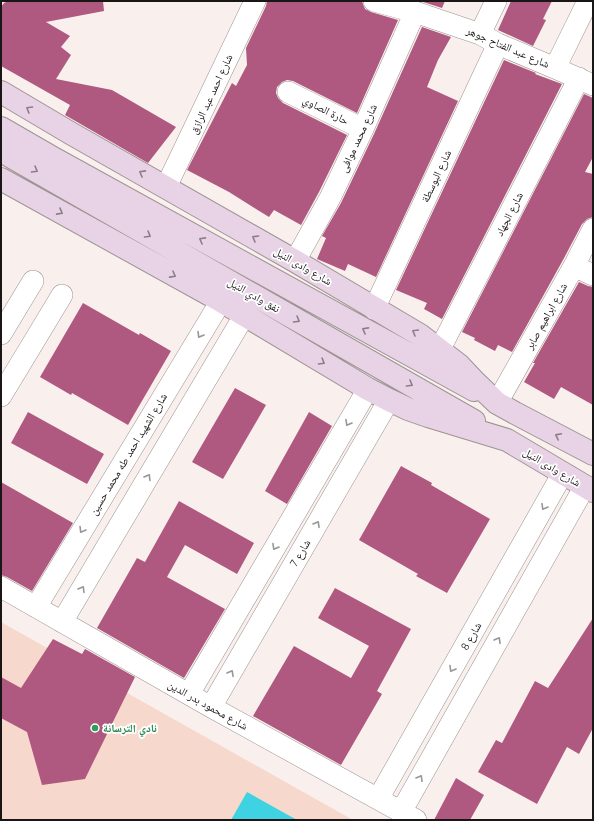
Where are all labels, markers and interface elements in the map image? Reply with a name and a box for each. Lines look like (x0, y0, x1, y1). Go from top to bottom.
street label: شارع عبد الفتاح جوهر (463, 23, 552, 71)
street label: شارع احمد عبد الرازق (186, 52, 236, 136)
street label: حارة الصاوي (300, 92, 351, 129)
street label: شارع محمد موافى (336, 102, 380, 174)
one-way arrow (26, 106, 33, 113)
street label: شارع البوسطة (418, 148, 454, 204)
one-way arrow (31, 166, 38, 173)
one-way arrow (139, 171, 146, 178)
street label: شارع الجهاد (492, 190, 526, 238)
one-way arrow (55, 207, 63, 214)
one-way arrow (144, 230, 151, 237)
one-way arrow (251, 235, 259, 242)
one-way arrow (199, 238, 206, 245)
street label: شارع وادى النيل (271, 244, 335, 288)
one-way arrow (169, 270, 176, 278)
street label: نفق وادي النيل (224, 274, 283, 317)
street label: شارع ابراهيم صابر (521, 280, 571, 353)
one-way arrow (293, 315, 300, 323)
one-way arrow (362, 327, 369, 335)
one-way arrow (412, 329, 419, 337)
one-way arrow (198, 331, 205, 338)
one-way arrow (318, 357, 325, 364)
one-way arrow (406, 380, 413, 387)
street label: شارع الشهيد احمد طه محمد حسين (86, 390, 170, 518)
one-way arrow (346, 419, 353, 426)
one-way arrow (555, 433, 563, 441)
street label: شارع وادى النيل (521, 444, 583, 490)
one-way arrow (144, 474, 151, 481)
one-way arrow (541, 503, 548, 510)
one-way arrow (312, 521, 319, 528)
one-way arrow (80, 526, 87, 533)
street label: شارع 7 (287, 537, 313, 569)
one-way arrow (273, 543, 280, 550)
one-way arrow (77, 586, 84, 593)
street label: شارع 8 (457, 620, 485, 652)
one-way arrow (494, 637, 501, 644)
one-way arrow (449, 665, 456, 672)
one-way arrow (226, 670, 233, 677)
street label: شارع محمود بدر الدين (166, 677, 250, 733)
place label: نادي الترسانة (103, 721, 157, 737)
marker: نادي الترسانة (90, 723, 100, 733)
one-way arrow (416, 775, 423, 782)

